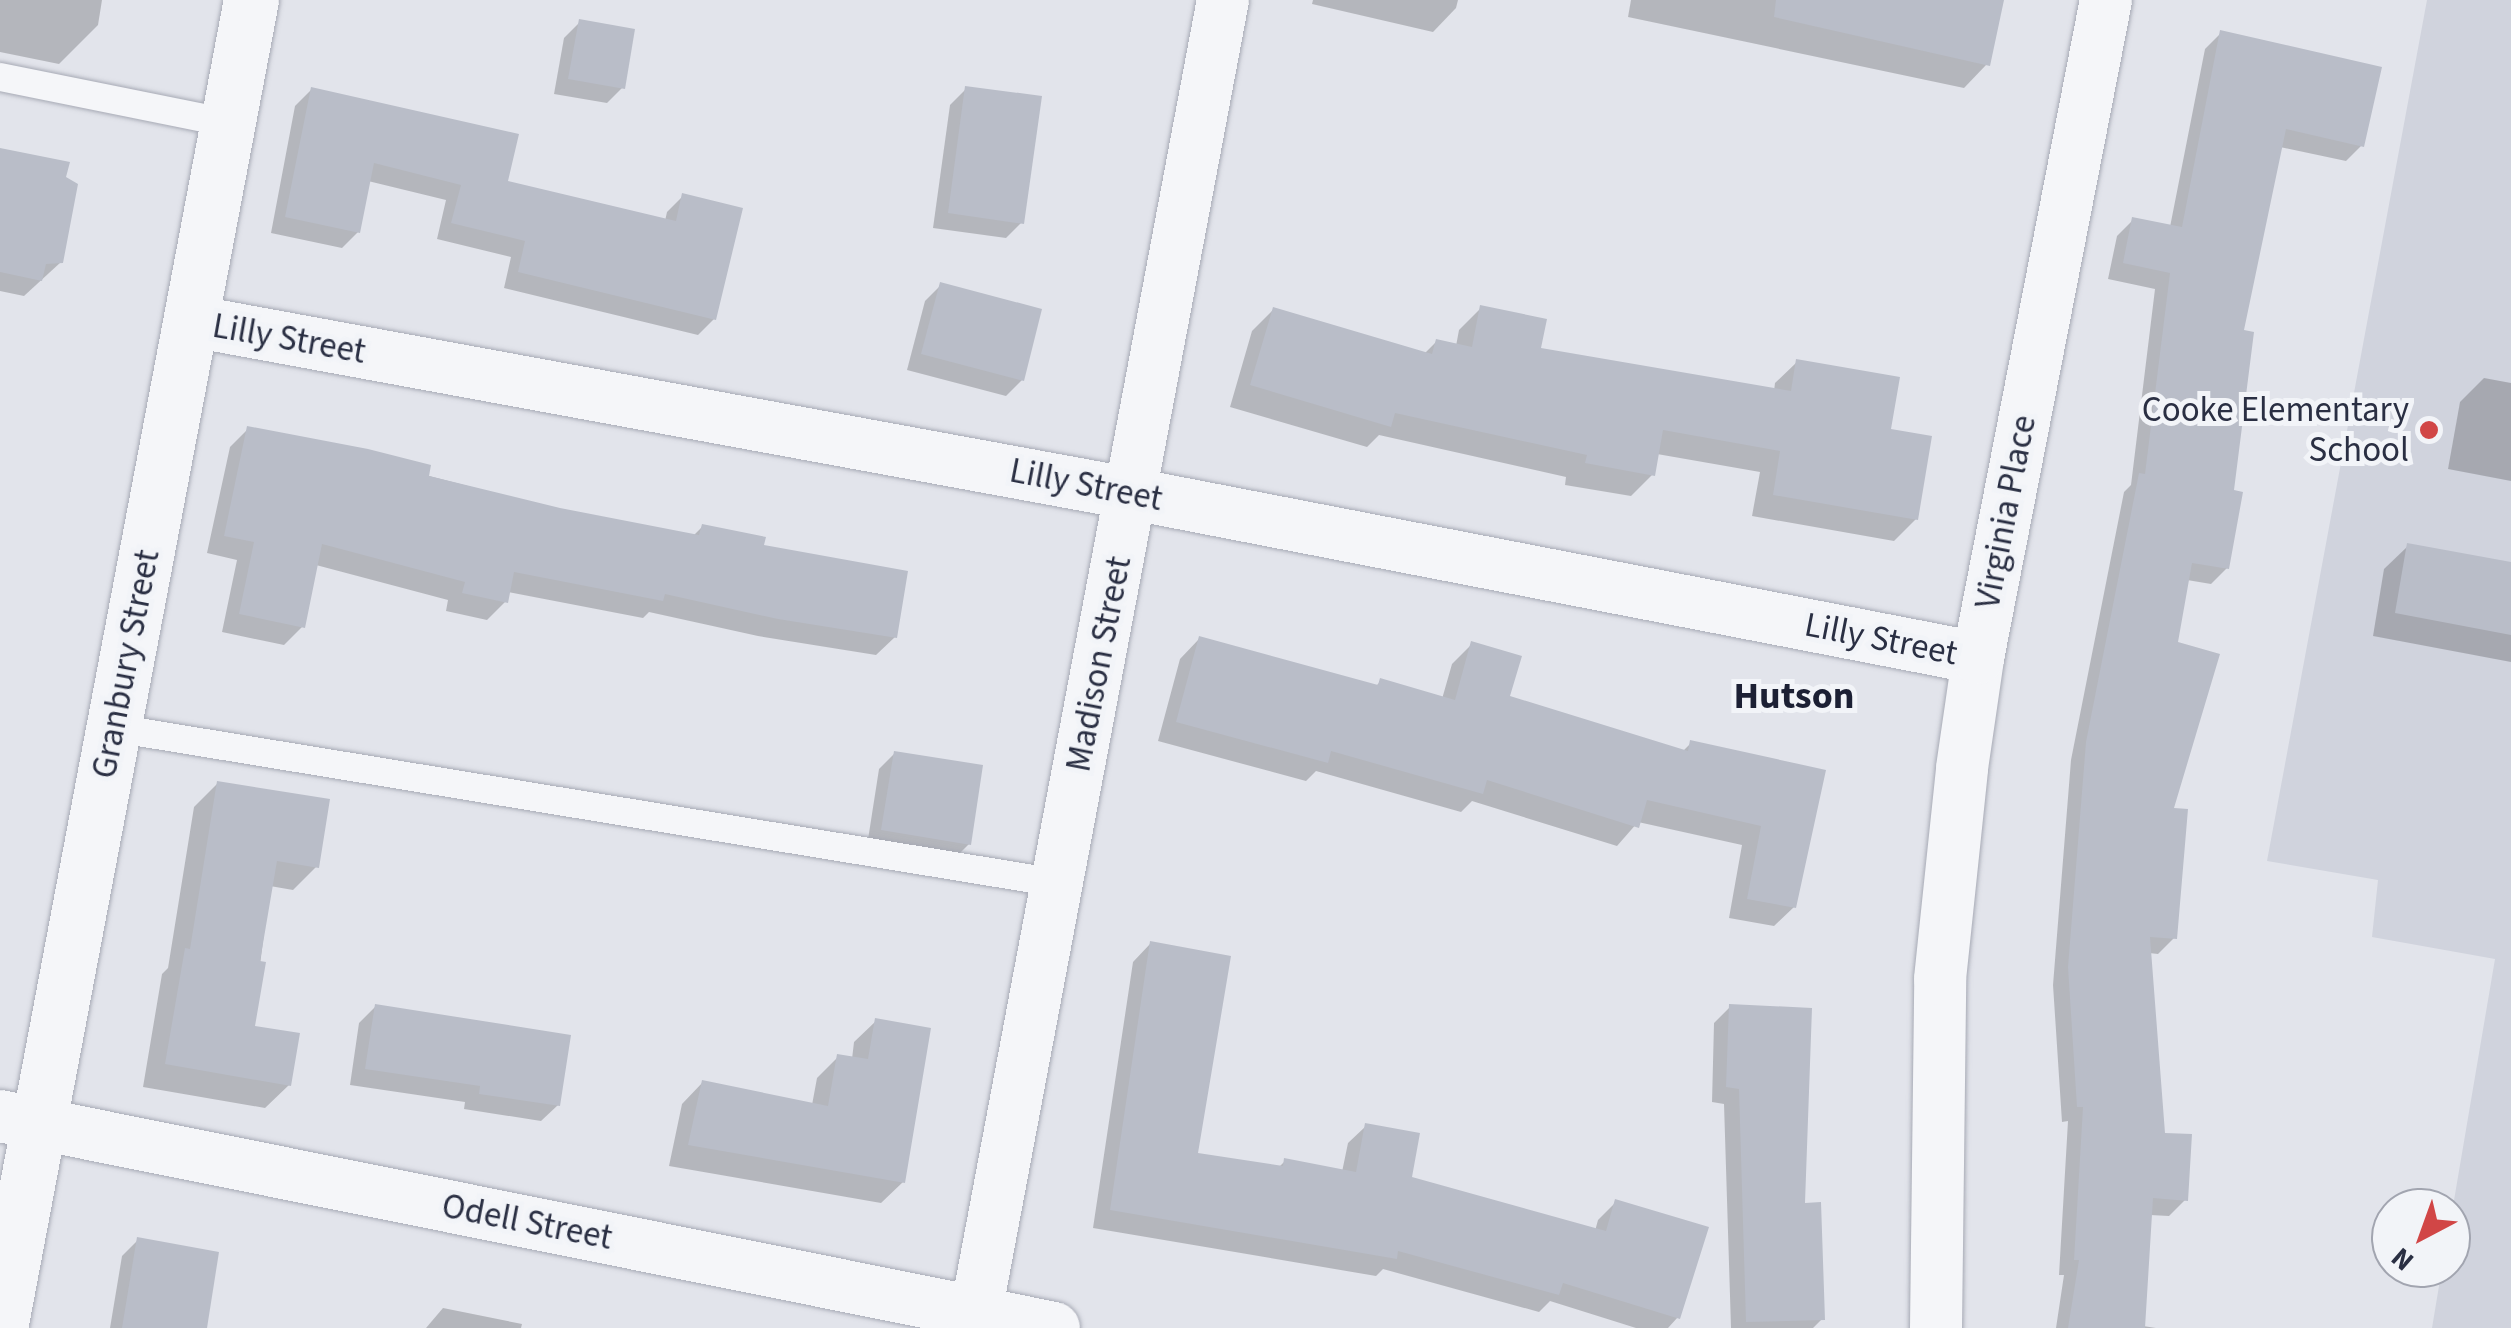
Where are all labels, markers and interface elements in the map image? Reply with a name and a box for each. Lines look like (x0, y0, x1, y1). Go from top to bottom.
street label: Lilly Street (209, 305, 369, 373)
place label: Cooke Elementary School (2142, 389, 2409, 471)
street label: Virginia Place (1967, 412, 2045, 612)
marker: Cooke Elementary School (2418, 419, 2440, 441)
street label: Lilly Street (1006, 450, 1166, 520)
street label: Granbury Street (83, 546, 169, 782)
street label: Madison Street (1058, 553, 1140, 775)
street label: Lilly Street (1801, 604, 1961, 674)
district label: Hutson (1733, 674, 1855, 720)
street label: Odell Street (438, 1185, 616, 1259)
north arrow (2371, 1188, 2471, 1288)
text: N (2382, 1238, 2423, 1280)

